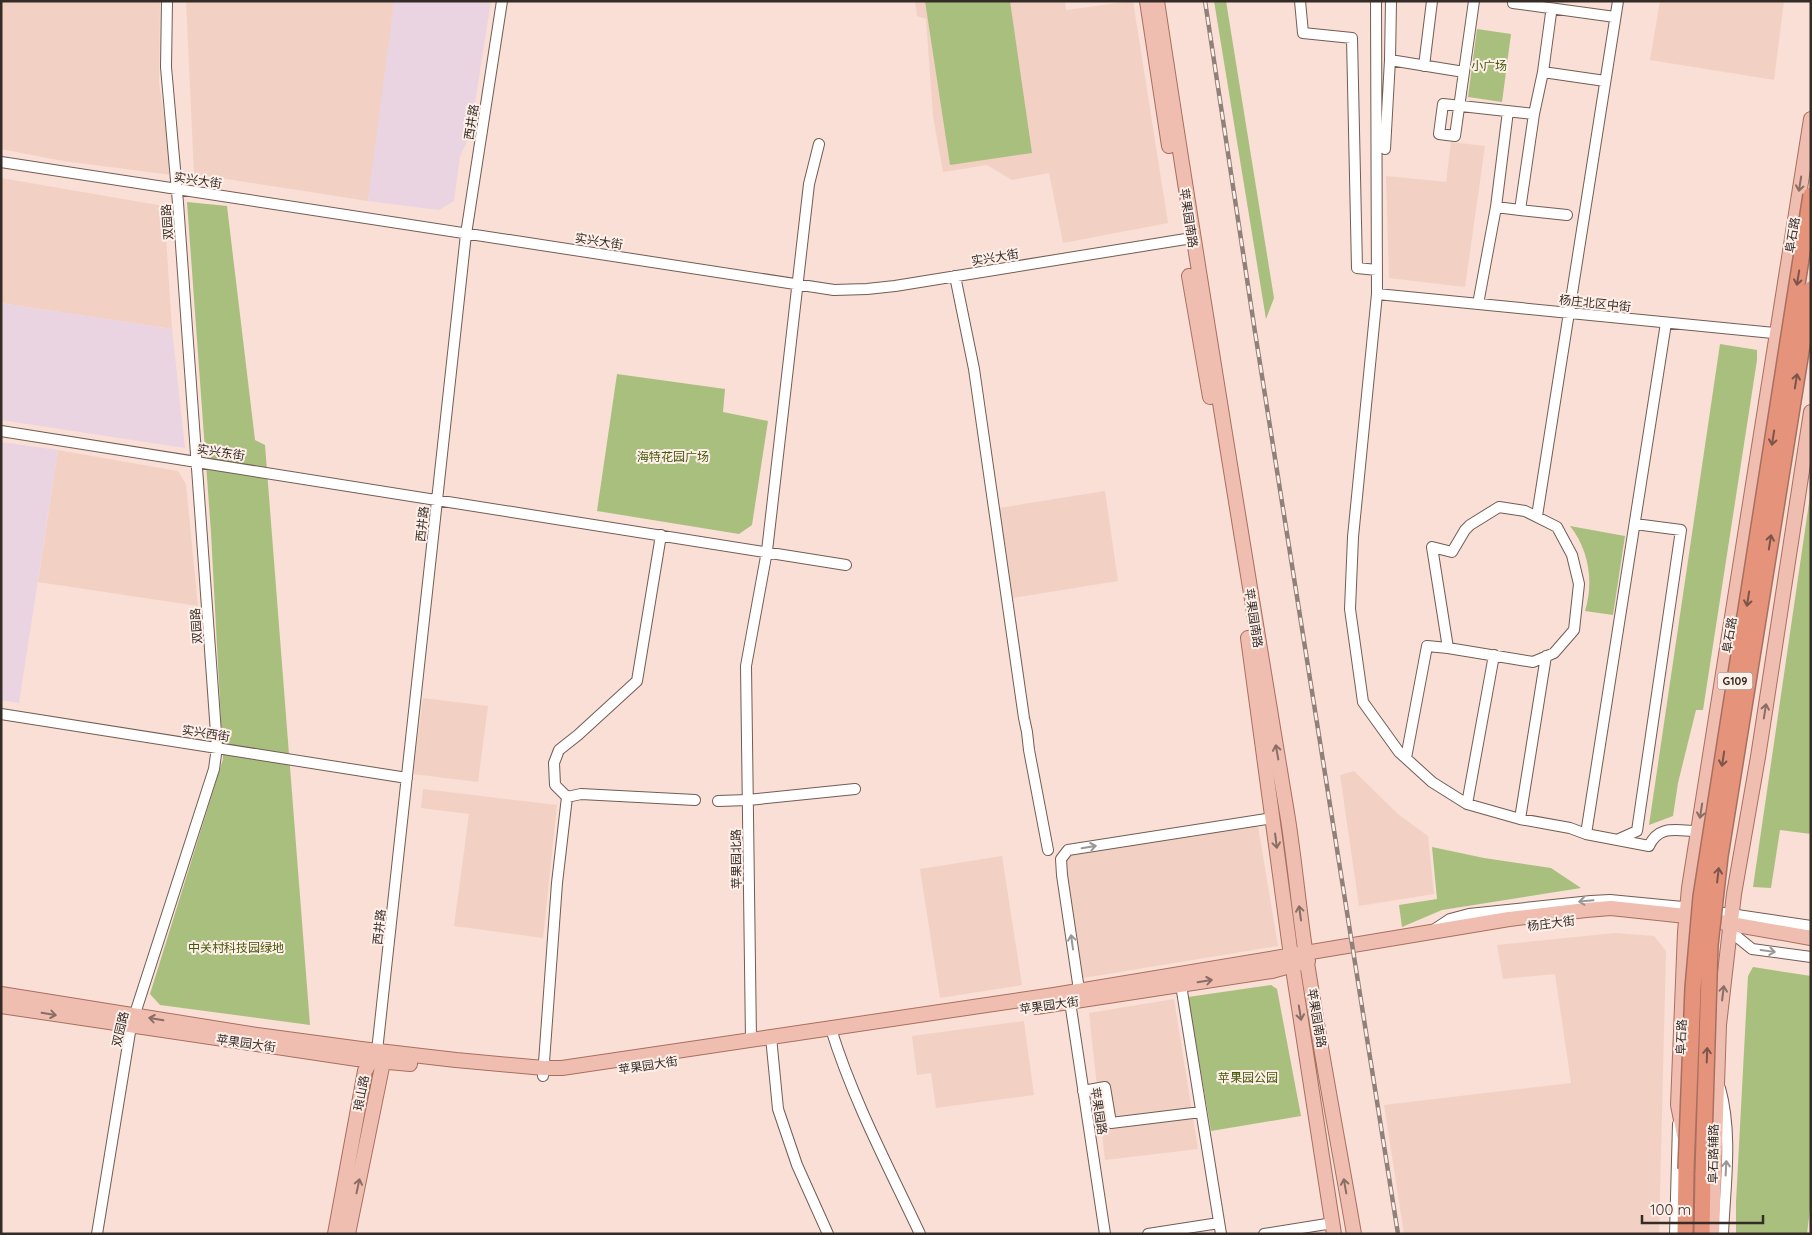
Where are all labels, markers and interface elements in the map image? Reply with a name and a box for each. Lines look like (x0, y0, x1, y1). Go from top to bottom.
park label: 小广场 (1471, 58, 1507, 73)
street label: 西井路 (461, 103, 481, 141)
street label: 实兴大街 (173, 169, 223, 191)
one-way arrow (1795, 176, 1805, 192)
street label: 苹果园南路 (1177, 187, 1201, 249)
street label: 双园路 (158, 204, 176, 240)
street label: 阜石路 (1782, 216, 1802, 254)
street label: 实兴大街 (574, 230, 624, 252)
street label: 实兴大街 (970, 246, 1020, 268)
one-way arrow (1793, 269, 1803, 285)
street label: 杨庄北区中街 (1558, 292, 1632, 314)
one-way arrow (1791, 374, 1801, 390)
one-way arrow (1768, 430, 1778, 446)
street label: 实兴东街 (196, 441, 246, 463)
park label: 海特花园广场 (637, 449, 709, 464)
street label: 西井路 (413, 505, 431, 543)
one-way arrow (1766, 534, 1776, 550)
street label: 苹果园南路 (1242, 587, 1266, 649)
one-way arrow (1743, 590, 1753, 606)
street label: 双园路 (187, 608, 205, 644)
street label: 阜石路 (1719, 616, 1739, 654)
road number: G109 (1718, 672, 1752, 689)
one-way arrow (1760, 703, 1770, 719)
street label: 实兴西街 (181, 722, 231, 744)
one-way arrow (1271, 745, 1281, 761)
one-way arrow (1718, 751, 1728, 767)
one-way arrow (1695, 803, 1705, 819)
street label: 苹果园北路 (728, 829, 744, 889)
one-way arrow (1271, 832, 1281, 848)
one-way arrow (1081, 842, 1097, 852)
one-way arrow (1713, 868, 1723, 884)
one-way arrow (1578, 896, 1594, 906)
one-way arrow (1295, 906, 1305, 922)
street label: 西井路 (370, 908, 388, 946)
street label: 杨庄大街 (1526, 913, 1576, 933)
one-way arrow (1067, 934, 1077, 950)
park label: 中关村科技园绿地 (188, 940, 284, 955)
one-way arrow (1759, 946, 1775, 956)
one-way arrow (1196, 976, 1212, 986)
one-way arrow (1718, 985, 1728, 1001)
street label: 苹果园南路 (1304, 987, 1330, 1049)
street label: 苹果园大街 (1018, 993, 1080, 1017)
one-way arrow (1296, 1005, 1306, 1021)
one-way arrow (41, 1009, 57, 1019)
street label: 双园路 (109, 1010, 131, 1048)
one-way arrow (148, 1014, 164, 1024)
street label: 阜石路 (1673, 1019, 1689, 1055)
street label: 苹果园大街 (215, 1031, 277, 1055)
one-way arrow (1702, 1047, 1711, 1063)
street label: 苹果园大街 (617, 1053, 679, 1077)
park label: 苹果园公园 (1218, 1070, 1278, 1085)
street label: 琅山路 (350, 1074, 372, 1112)
street label: 苹果园路 (1088, 1086, 1110, 1136)
street label: 阜石路辅路 (1705, 1124, 1721, 1184)
one-way arrow (1721, 1160, 1730, 1176)
one-way arrow (354, 1178, 363, 1194)
one-way arrow (1340, 1178, 1350, 1194)
scale bar (1642, 1192, 1763, 1224)
text: 100 m (1650, 1200, 1691, 1219)

